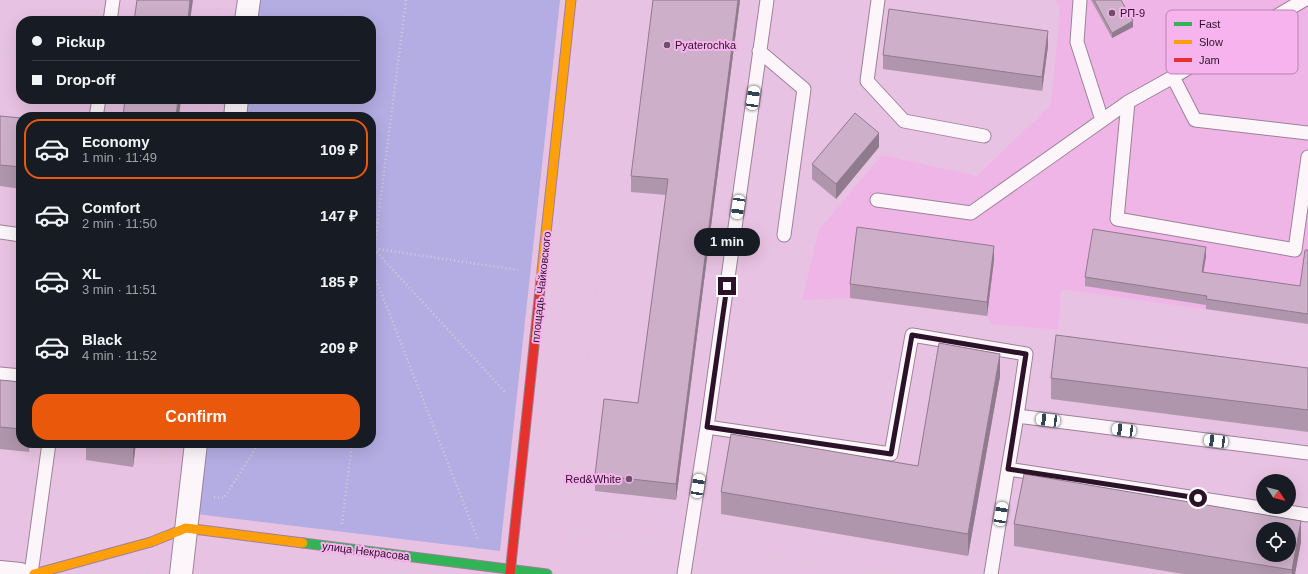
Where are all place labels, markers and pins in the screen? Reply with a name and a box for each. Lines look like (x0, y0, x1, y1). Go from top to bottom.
place label: РП-9 (1120, 7, 1145, 19)
marker: РП-9 (1107, 8, 1117, 18)
place label: Pyaterochka (675, 39, 737, 51)
marker: Pyaterochka (662, 40, 672, 50)
place label: Red&White (565, 473, 621, 485)
marker: Red&White (624, 474, 634, 484)

